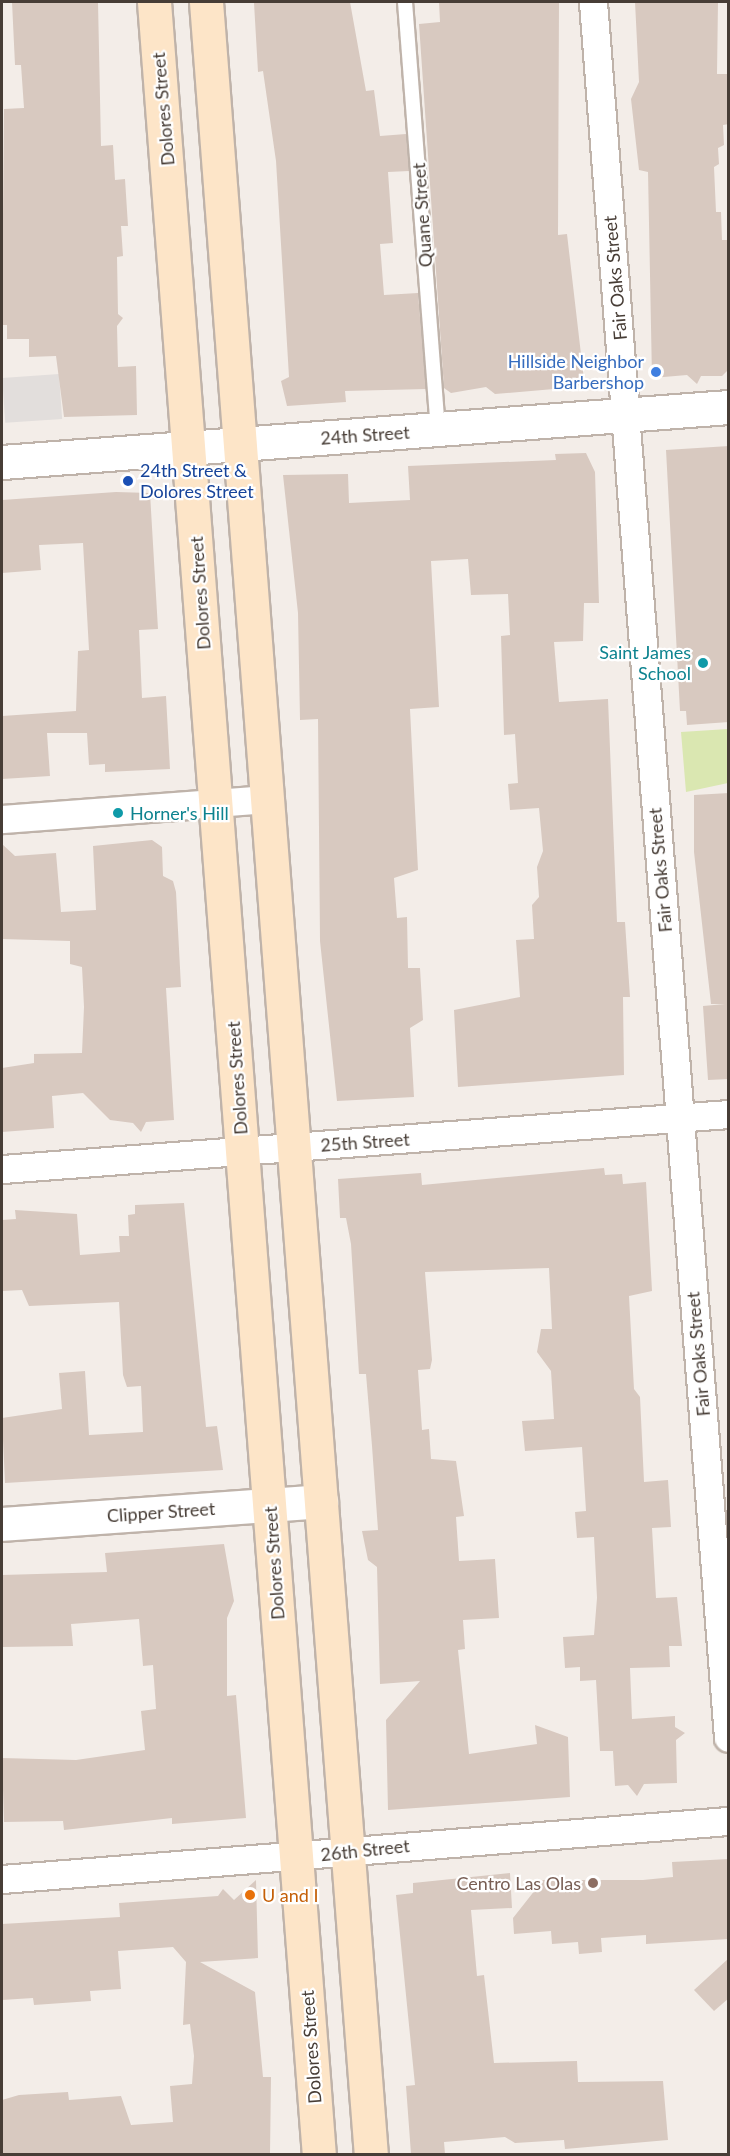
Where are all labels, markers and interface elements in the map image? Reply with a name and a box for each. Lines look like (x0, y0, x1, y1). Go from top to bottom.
street label: Dolores Street (147, 51, 179, 167)
street label: Quane Street (408, 162, 436, 268)
street label: Fair Oaks Street (599, 215, 631, 341)
place label: Hillside Neighbor Barbershop (508, 351, 644, 394)
marker: Hillside Neighbor Barbershop (649, 365, 663, 379)
street label: 24th Street (320, 421, 410, 449)
place label: 24th Street & Dolores Street (140, 460, 254, 502)
marker: 24th Street & Dolores Street (121, 474, 135, 488)
street label: Dolores Street (185, 536, 215, 650)
place label: Saint James School (599, 642, 691, 684)
marker: Saint James School (696, 656, 710, 670)
place label: Horner's Hill (130, 802, 229, 824)
marker: Horner's Hill (111, 806, 125, 820)
street label: Fair Oaks Street (644, 807, 676, 933)
street label: Dolores Street (222, 1021, 252, 1135)
street label: 25th Street (320, 1128, 410, 1156)
street label: Fair Oaks Street (682, 1291, 714, 1417)
street label: Clipper Street (106, 1497, 216, 1527)
street label: Dolores Street (259, 1506, 289, 1620)
street label: 26th Street (319, 1835, 411, 1865)
place label: Centro Las Olas (456, 1872, 581, 1894)
marker: Centro Las Olas (586, 1876, 600, 1890)
place label: U and I (262, 1884, 319, 1906)
marker: U and I (243, 1888, 257, 1902)
street label: Dolores Street (296, 1990, 326, 2104)

